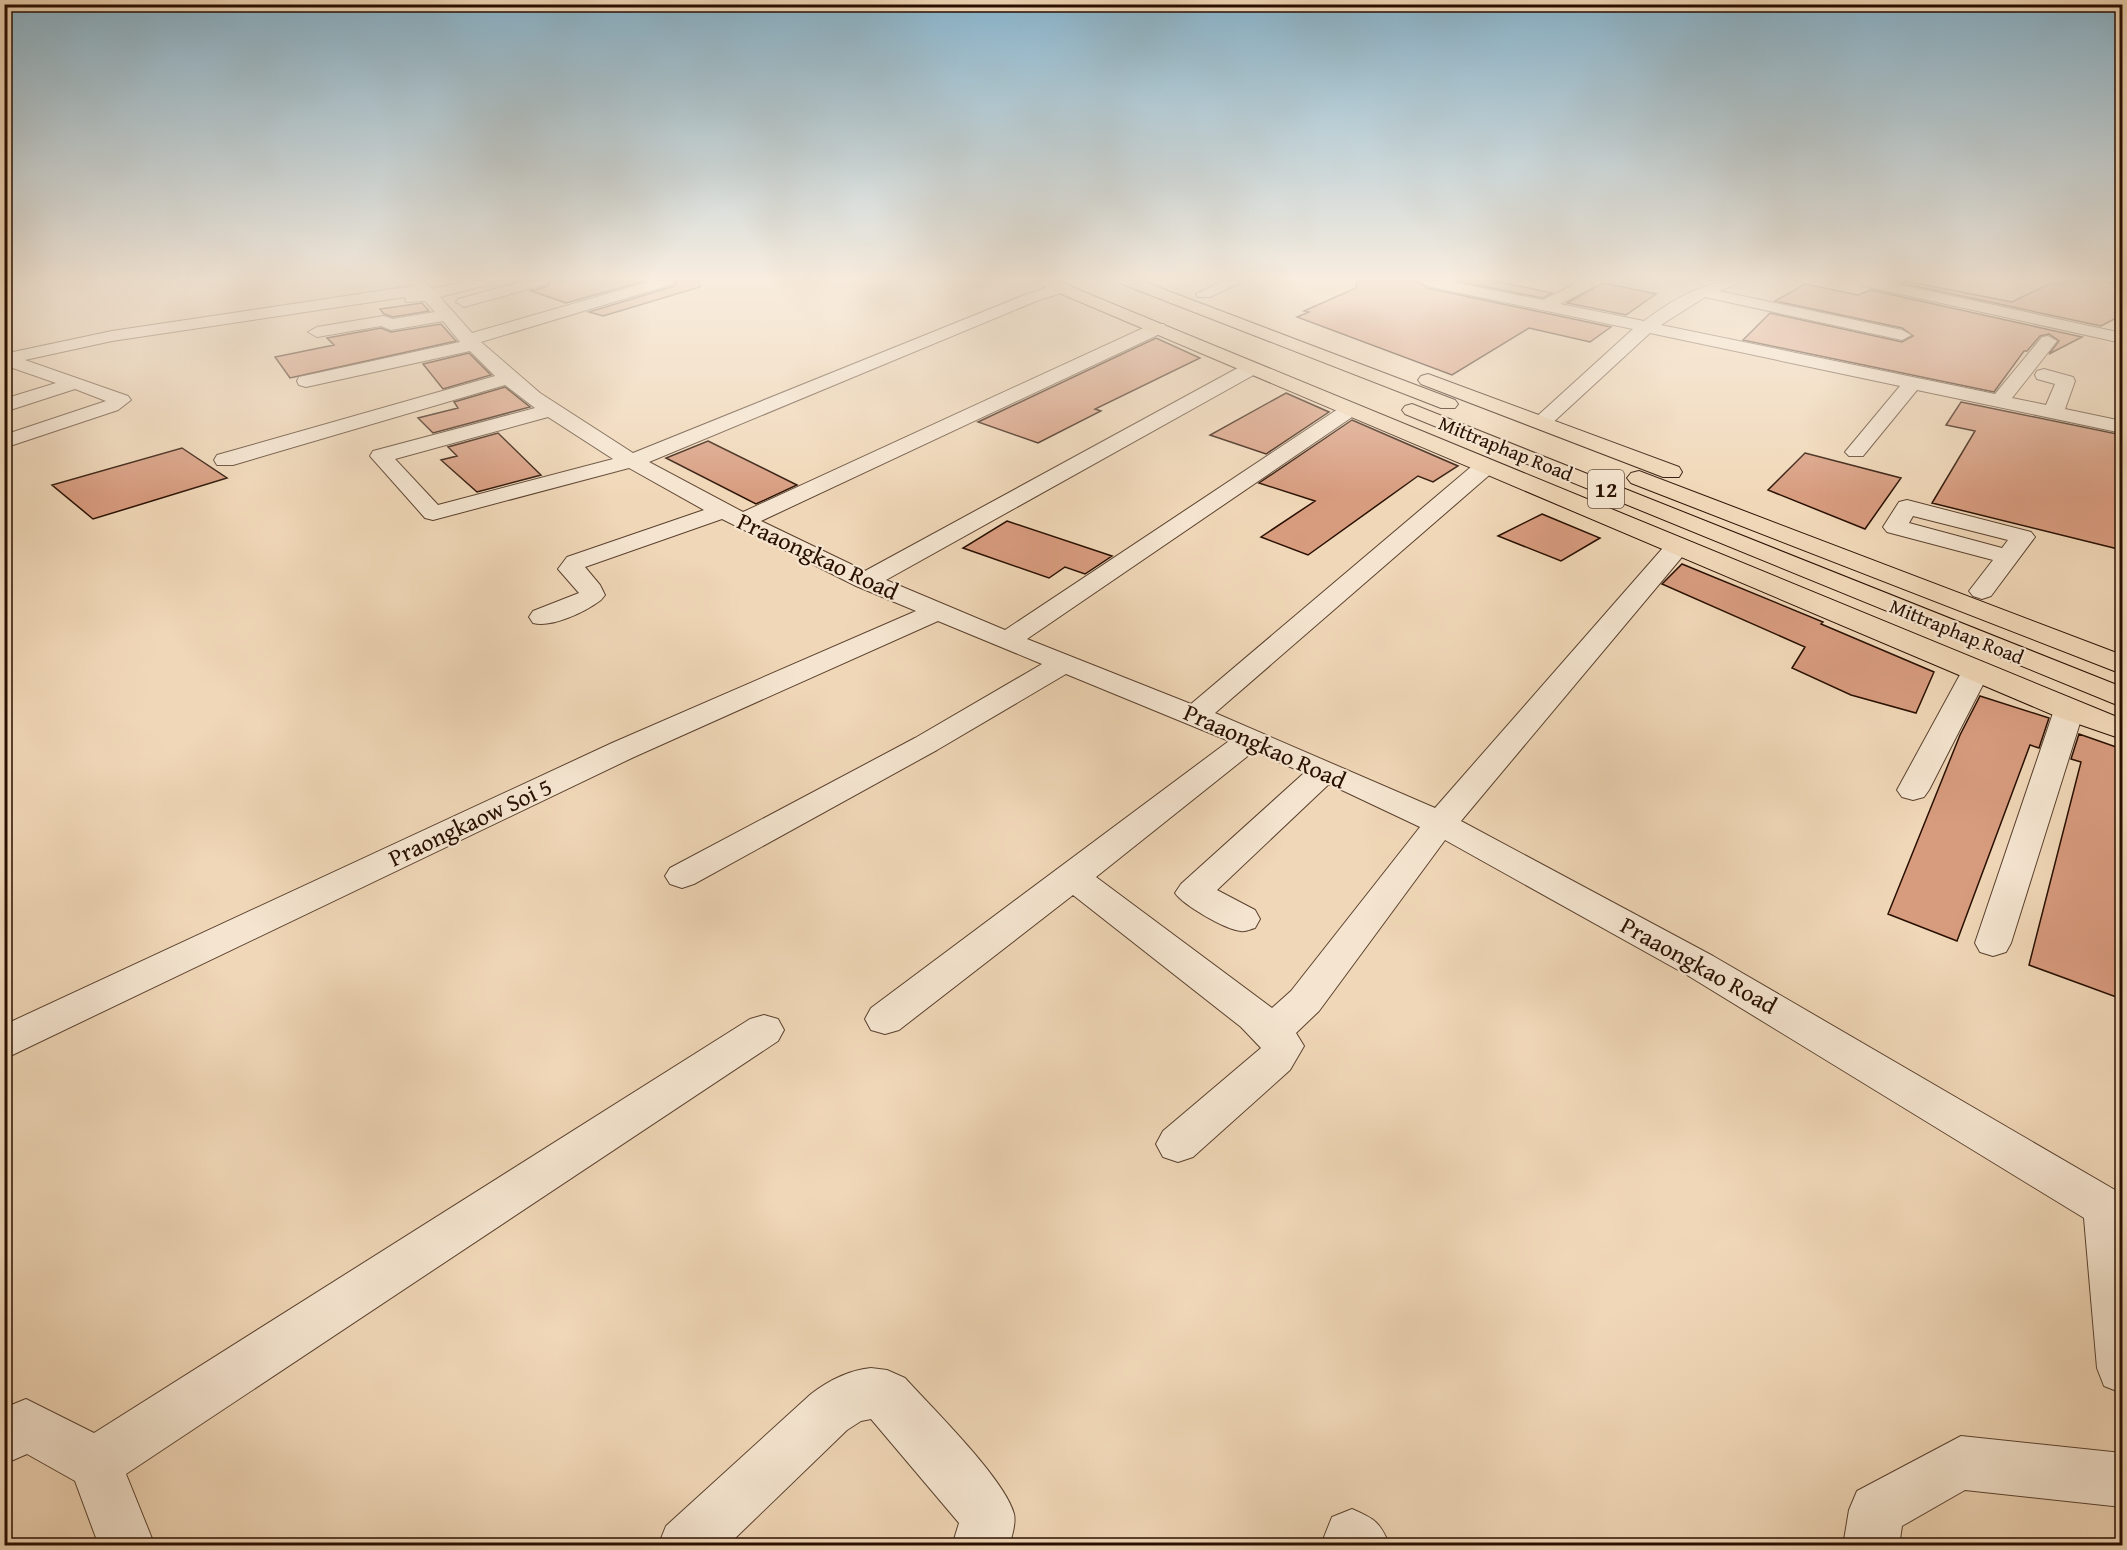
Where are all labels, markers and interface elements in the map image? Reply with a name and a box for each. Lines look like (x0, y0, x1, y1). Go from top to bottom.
street label: Mittraphap Road (1435, 408, 1578, 488)
road number: 12 (1588, 470, 1624, 508)
street label: Praaongkao Road (732, 503, 905, 609)
street label: Mittraphap Road (1886, 591, 2029, 671)
street label: Praaongkao Road (1178, 695, 1352, 797)
street label: Praongkaow Soi 5 (382, 769, 558, 875)
street label: Praaongkao Road (1614, 907, 1784, 1023)

